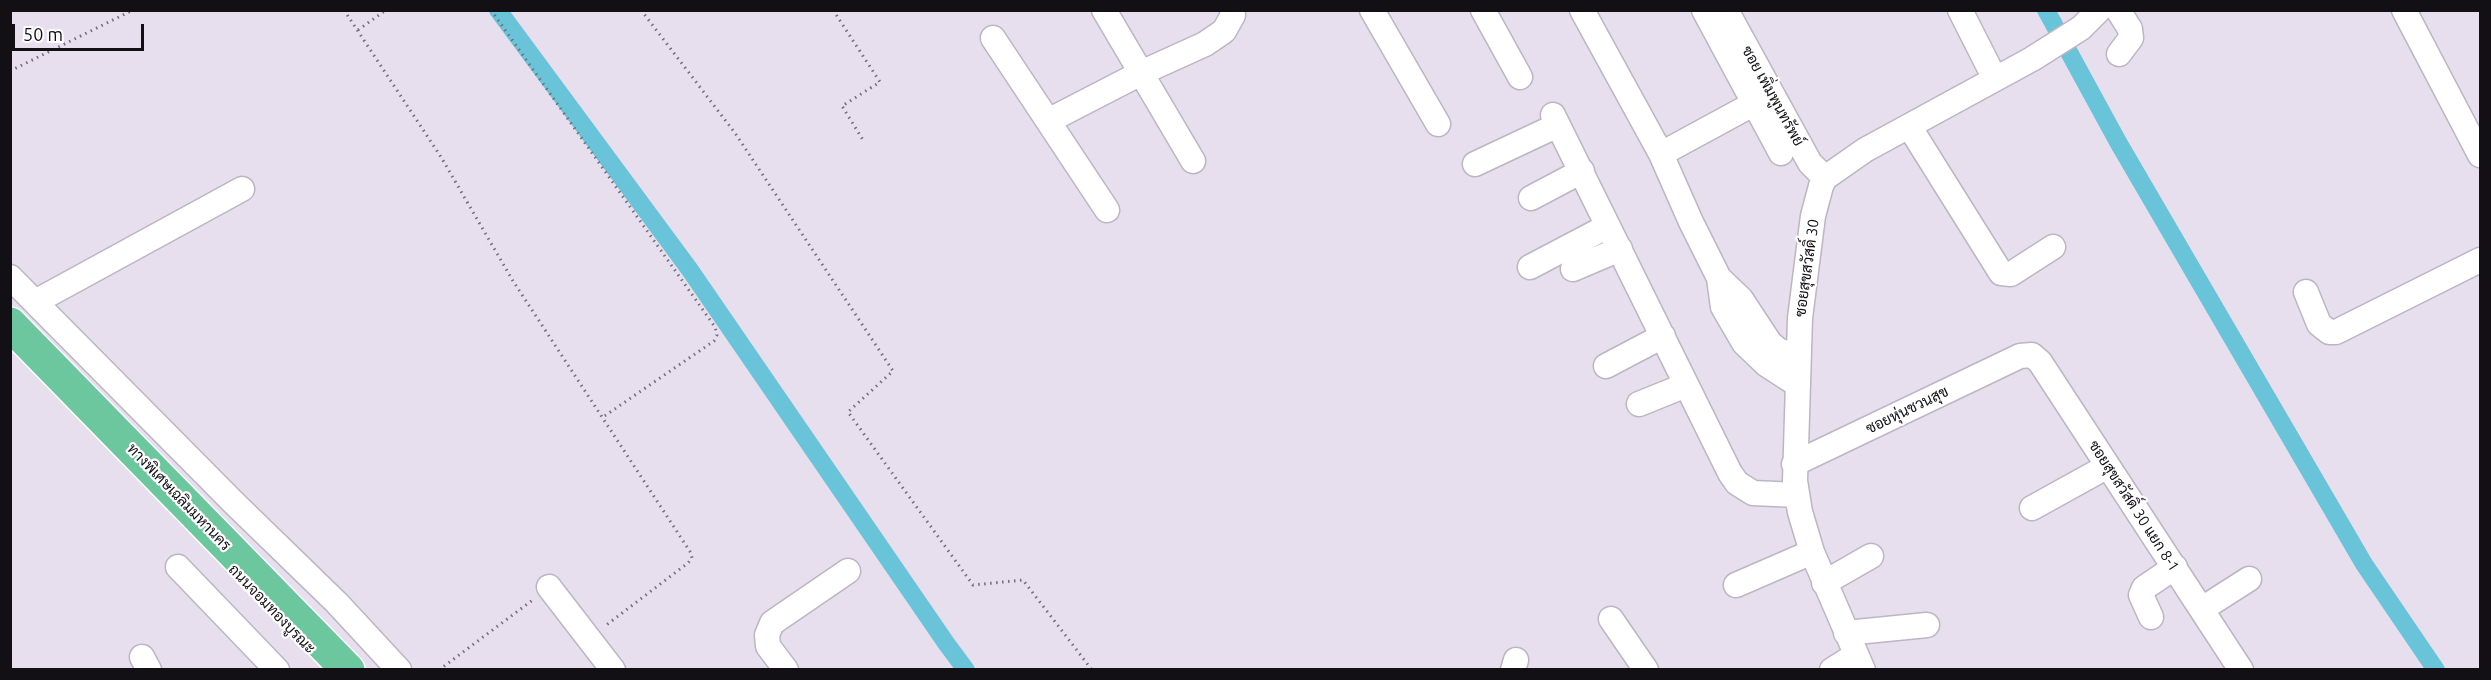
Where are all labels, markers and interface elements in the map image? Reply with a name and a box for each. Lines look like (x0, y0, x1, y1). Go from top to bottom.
scale bar (15, 12, 147, 50)
text: 50 m (23, 24, 63, 44)
street label: ซอย เพิ่มพูนทรัพย์ (1738, 43, 1808, 149)
street label: ซอยสุขสวัสดิ์ 30 (1791, 218, 1823, 318)
street label: ซอยหุ่นชวนสุข (1863, 382, 1951, 438)
street label: ซอยสุขสวัสดิ์ 30 แยก 8-1 (2085, 437, 2183, 575)
street label: ทางพิเศษเฉลิมมหานคร (123, 440, 235, 554)
street label: ถนนจอมทองบูรณะ (225, 561, 319, 657)

